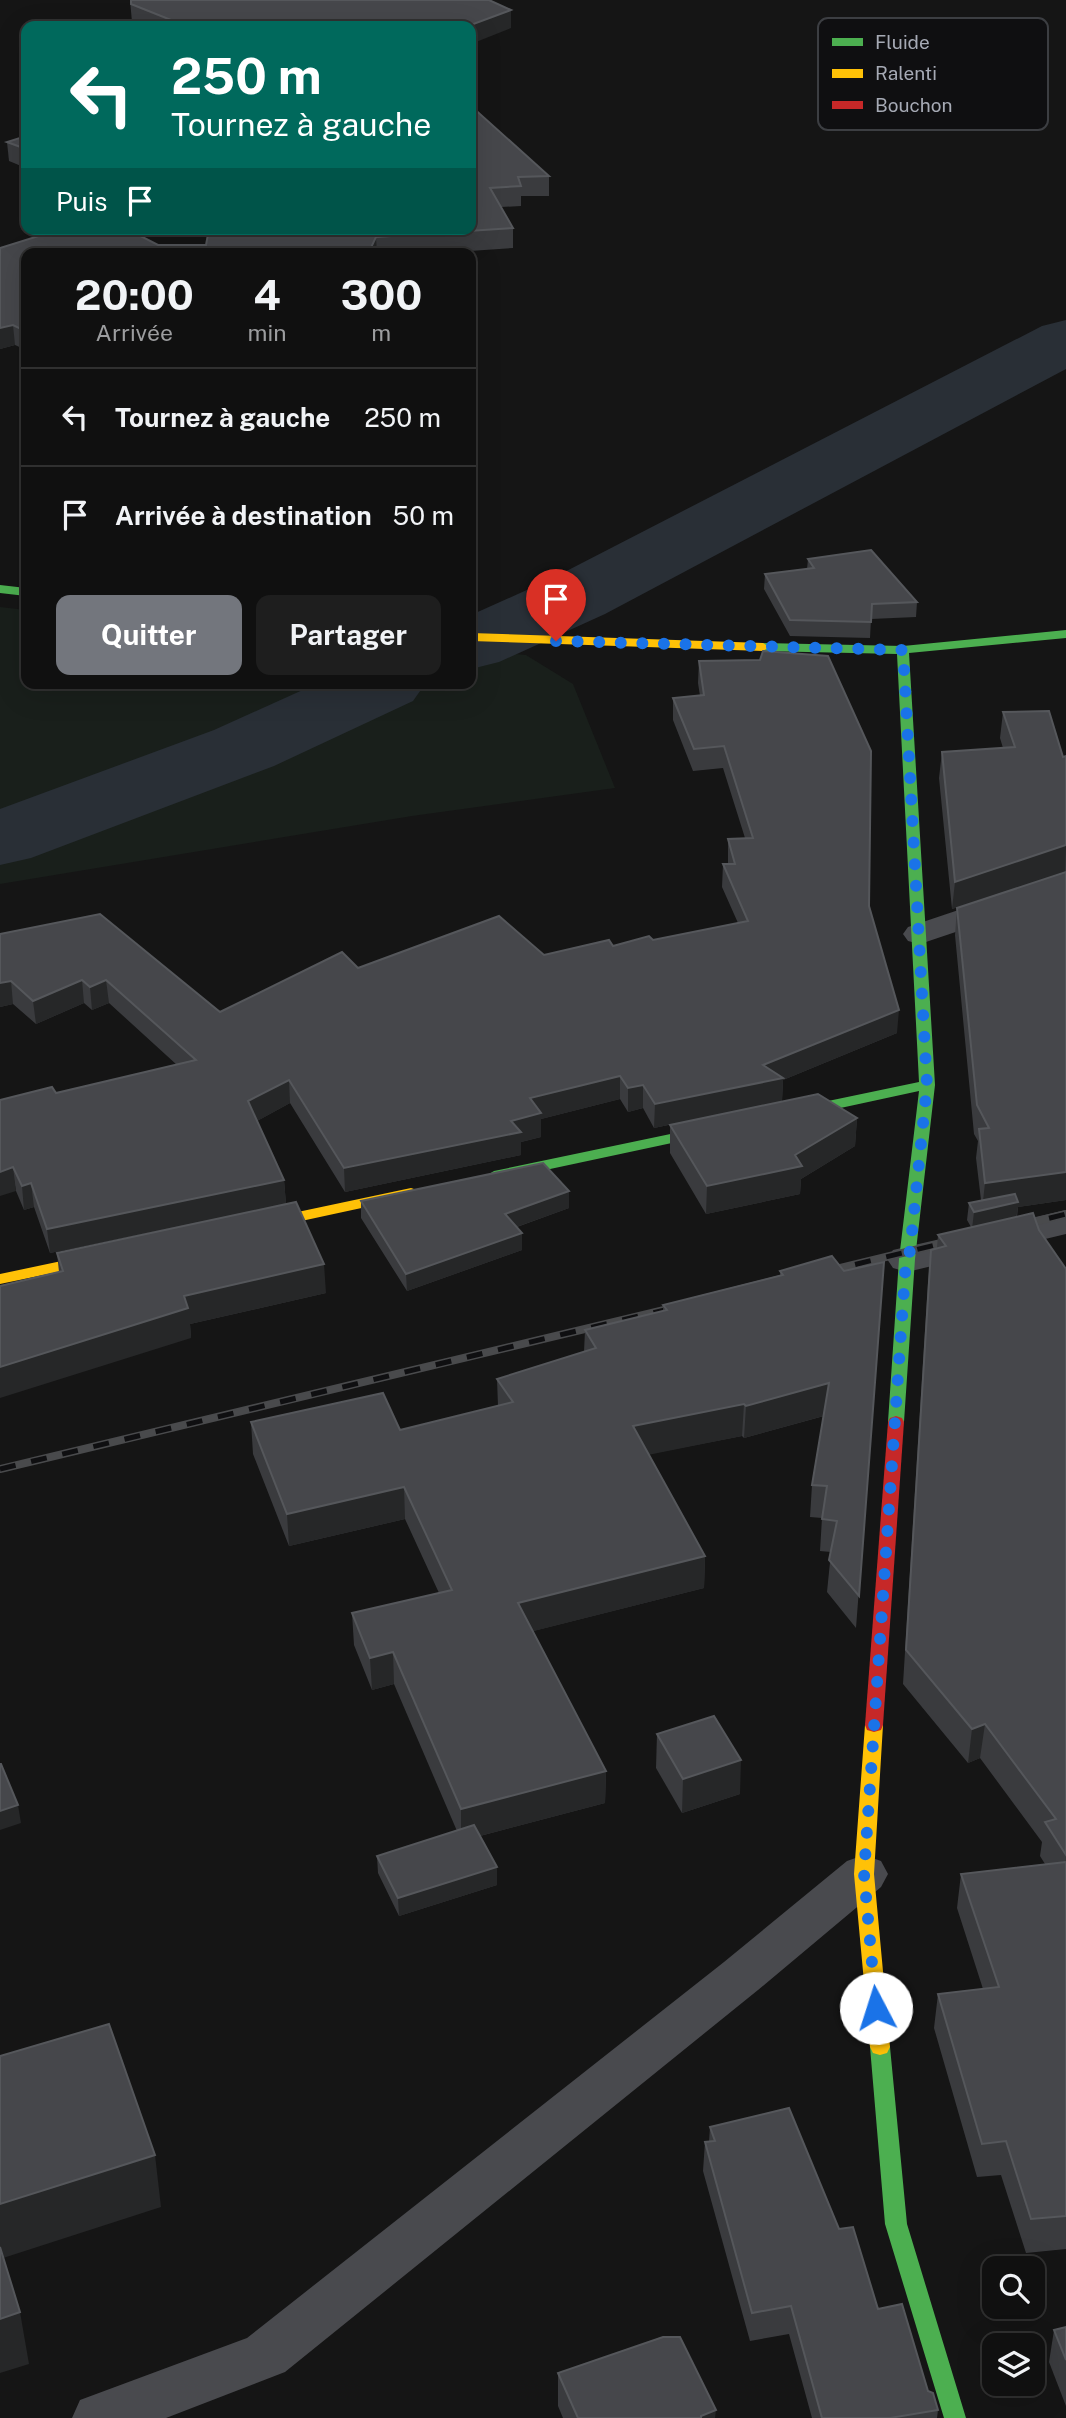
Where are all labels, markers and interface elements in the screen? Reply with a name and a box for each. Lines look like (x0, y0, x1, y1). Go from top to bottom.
legend (818, 18, 1048, 130)
text: Fluide (875, 31, 930, 53)
text: 250 m (171, 47, 322, 105)
icon: left (56, 49, 147, 140)
text: Ralenti (875, 62, 937, 84)
text: Bouchon (875, 94, 952, 116)
text: Tournez à gauche (171, 106, 431, 143)
icon: arrive (121, 182, 159, 220)
text: Puis (56, 186, 107, 217)
text: 20:00 (75, 270, 194, 319)
text: 4 (253, 270, 281, 319)
text: 300 (340, 270, 422, 319)
text: Arrivée (96, 319, 173, 346)
text: min (248, 319, 287, 346)
text: m (371, 319, 391, 346)
icon: left (56, 398, 94, 436)
text: Tournez à gauche (115, 402, 330, 433)
text: 250 m (364, 402, 441, 433)
icon: arrive (56, 496, 94, 534)
text: Arrivée à destination (115, 500, 372, 531)
text: 50 m (393, 500, 454, 531)
pin (526, 569, 586, 641)
icon: arrive (537, 580, 575, 618)
button: Quitter (56, 595, 242, 675)
button: Partager (256, 595, 441, 675)
position arrow (839, 1971, 913, 2045)
map controls (982, 2256, 1045, 2396)
button: search (982, 2256, 1045, 2319)
button: layers (982, 2333, 1045, 2396)

